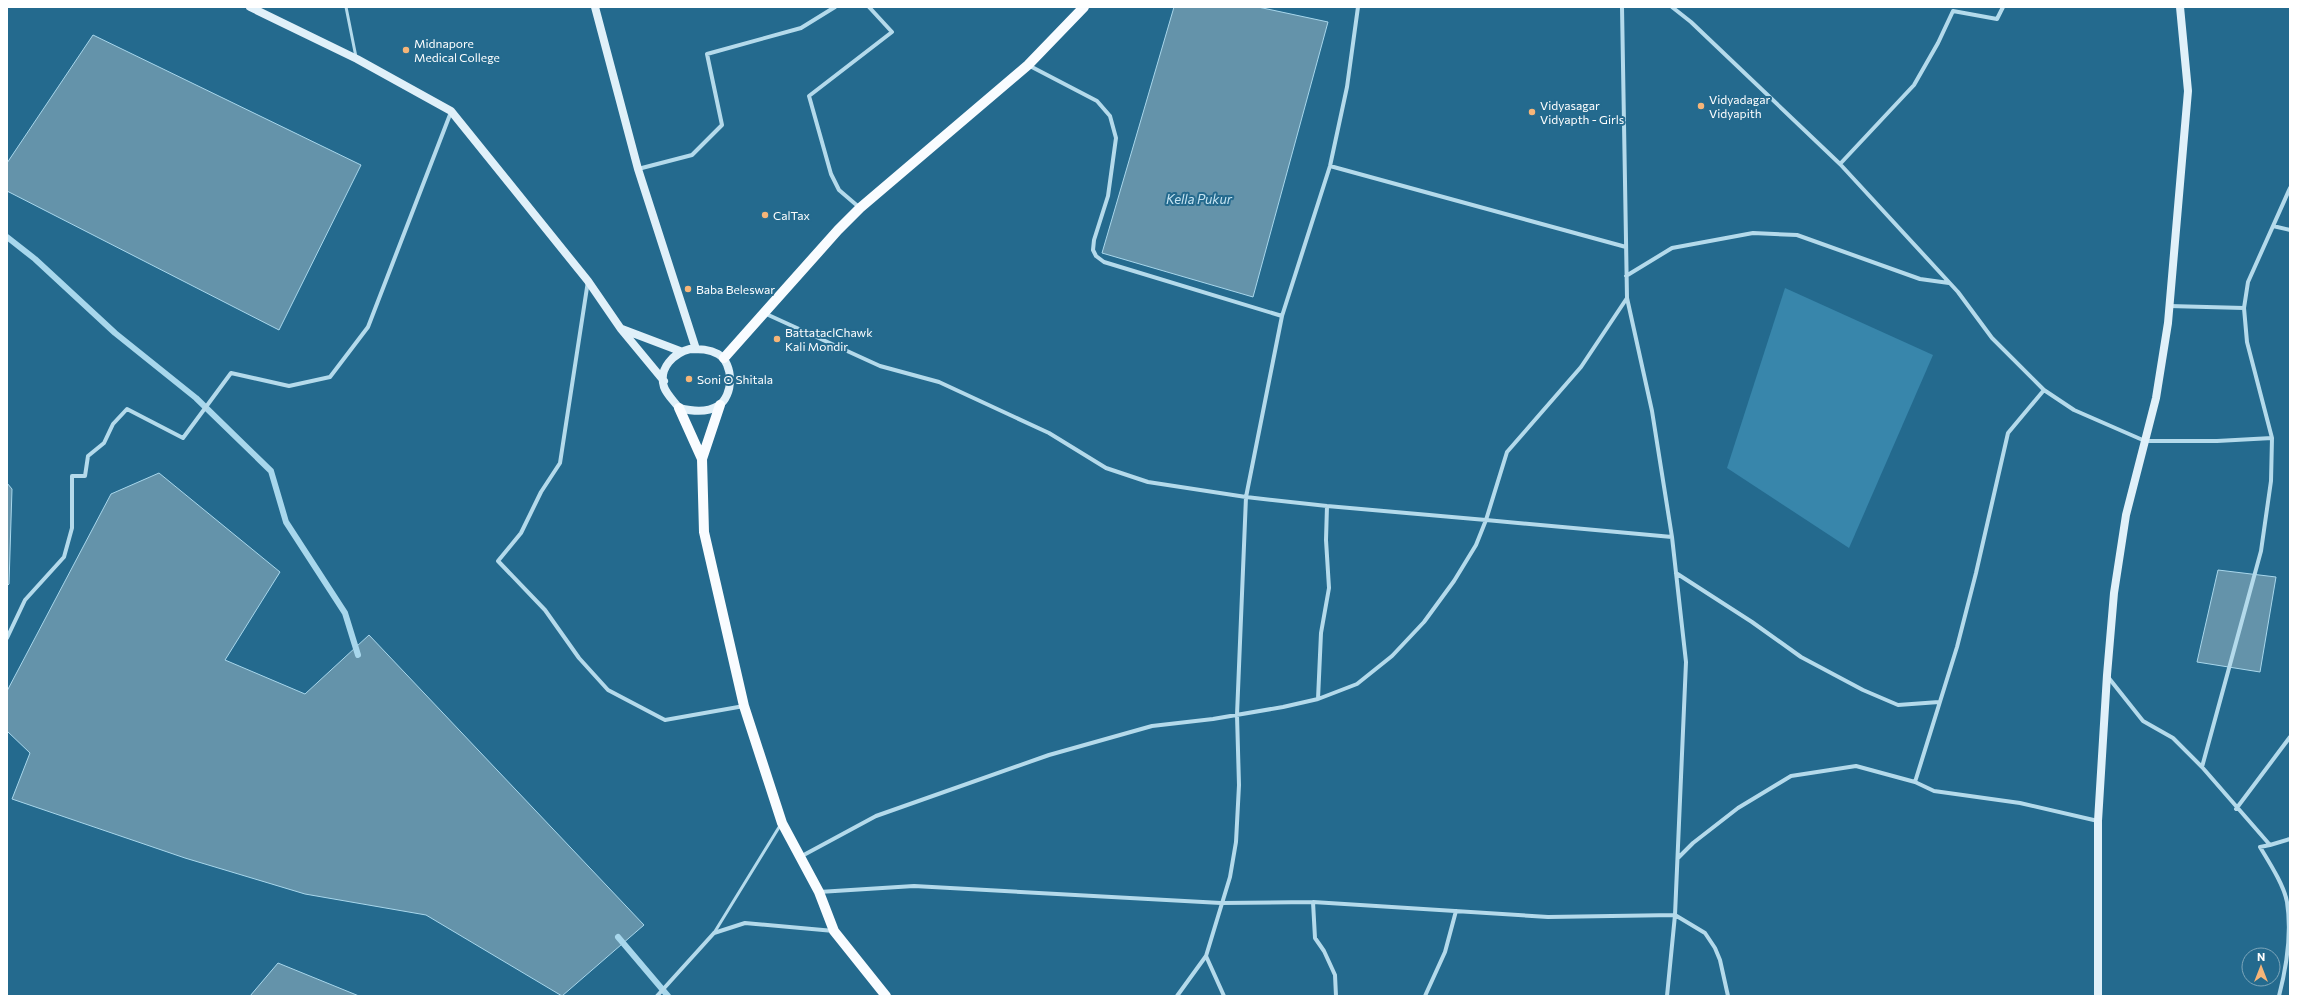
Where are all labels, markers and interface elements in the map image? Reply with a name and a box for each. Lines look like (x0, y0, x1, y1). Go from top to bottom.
place label: Midnapore Medical College (414, 36, 500, 64)
marker: Midnapore Medical College (401, 45, 411, 55)
place label: Vidyadagar Vidyapith (1709, 92, 1771, 120)
place label: Vidyasagar Vidyapth - Girls (1540, 98, 1624, 126)
marker: Vidyadagar Vidyapith (1696, 101, 1706, 111)
marker: Vidyasagar Vidyapth - Girls (1527, 107, 1537, 117)
water label: Kella Pukur (1166, 191, 1233, 207)
place label: CalTax (773, 208, 810, 222)
marker: CalTax (760, 210, 770, 220)
place label: Baba Beleswar (696, 282, 775, 296)
marker: Baba Beleswar (683, 284, 693, 294)
place label: BattataclChawk Kali Mondir (785, 325, 873, 353)
marker: BattataclChawk Kali Mondir (772, 334, 782, 344)
place label: Soni O Shitala (697, 372, 773, 386)
marker: Soni O Shitala (684, 374, 694, 384)
north arrow (2241, 947, 2281, 987)
text: N (2257, 950, 2265, 963)

